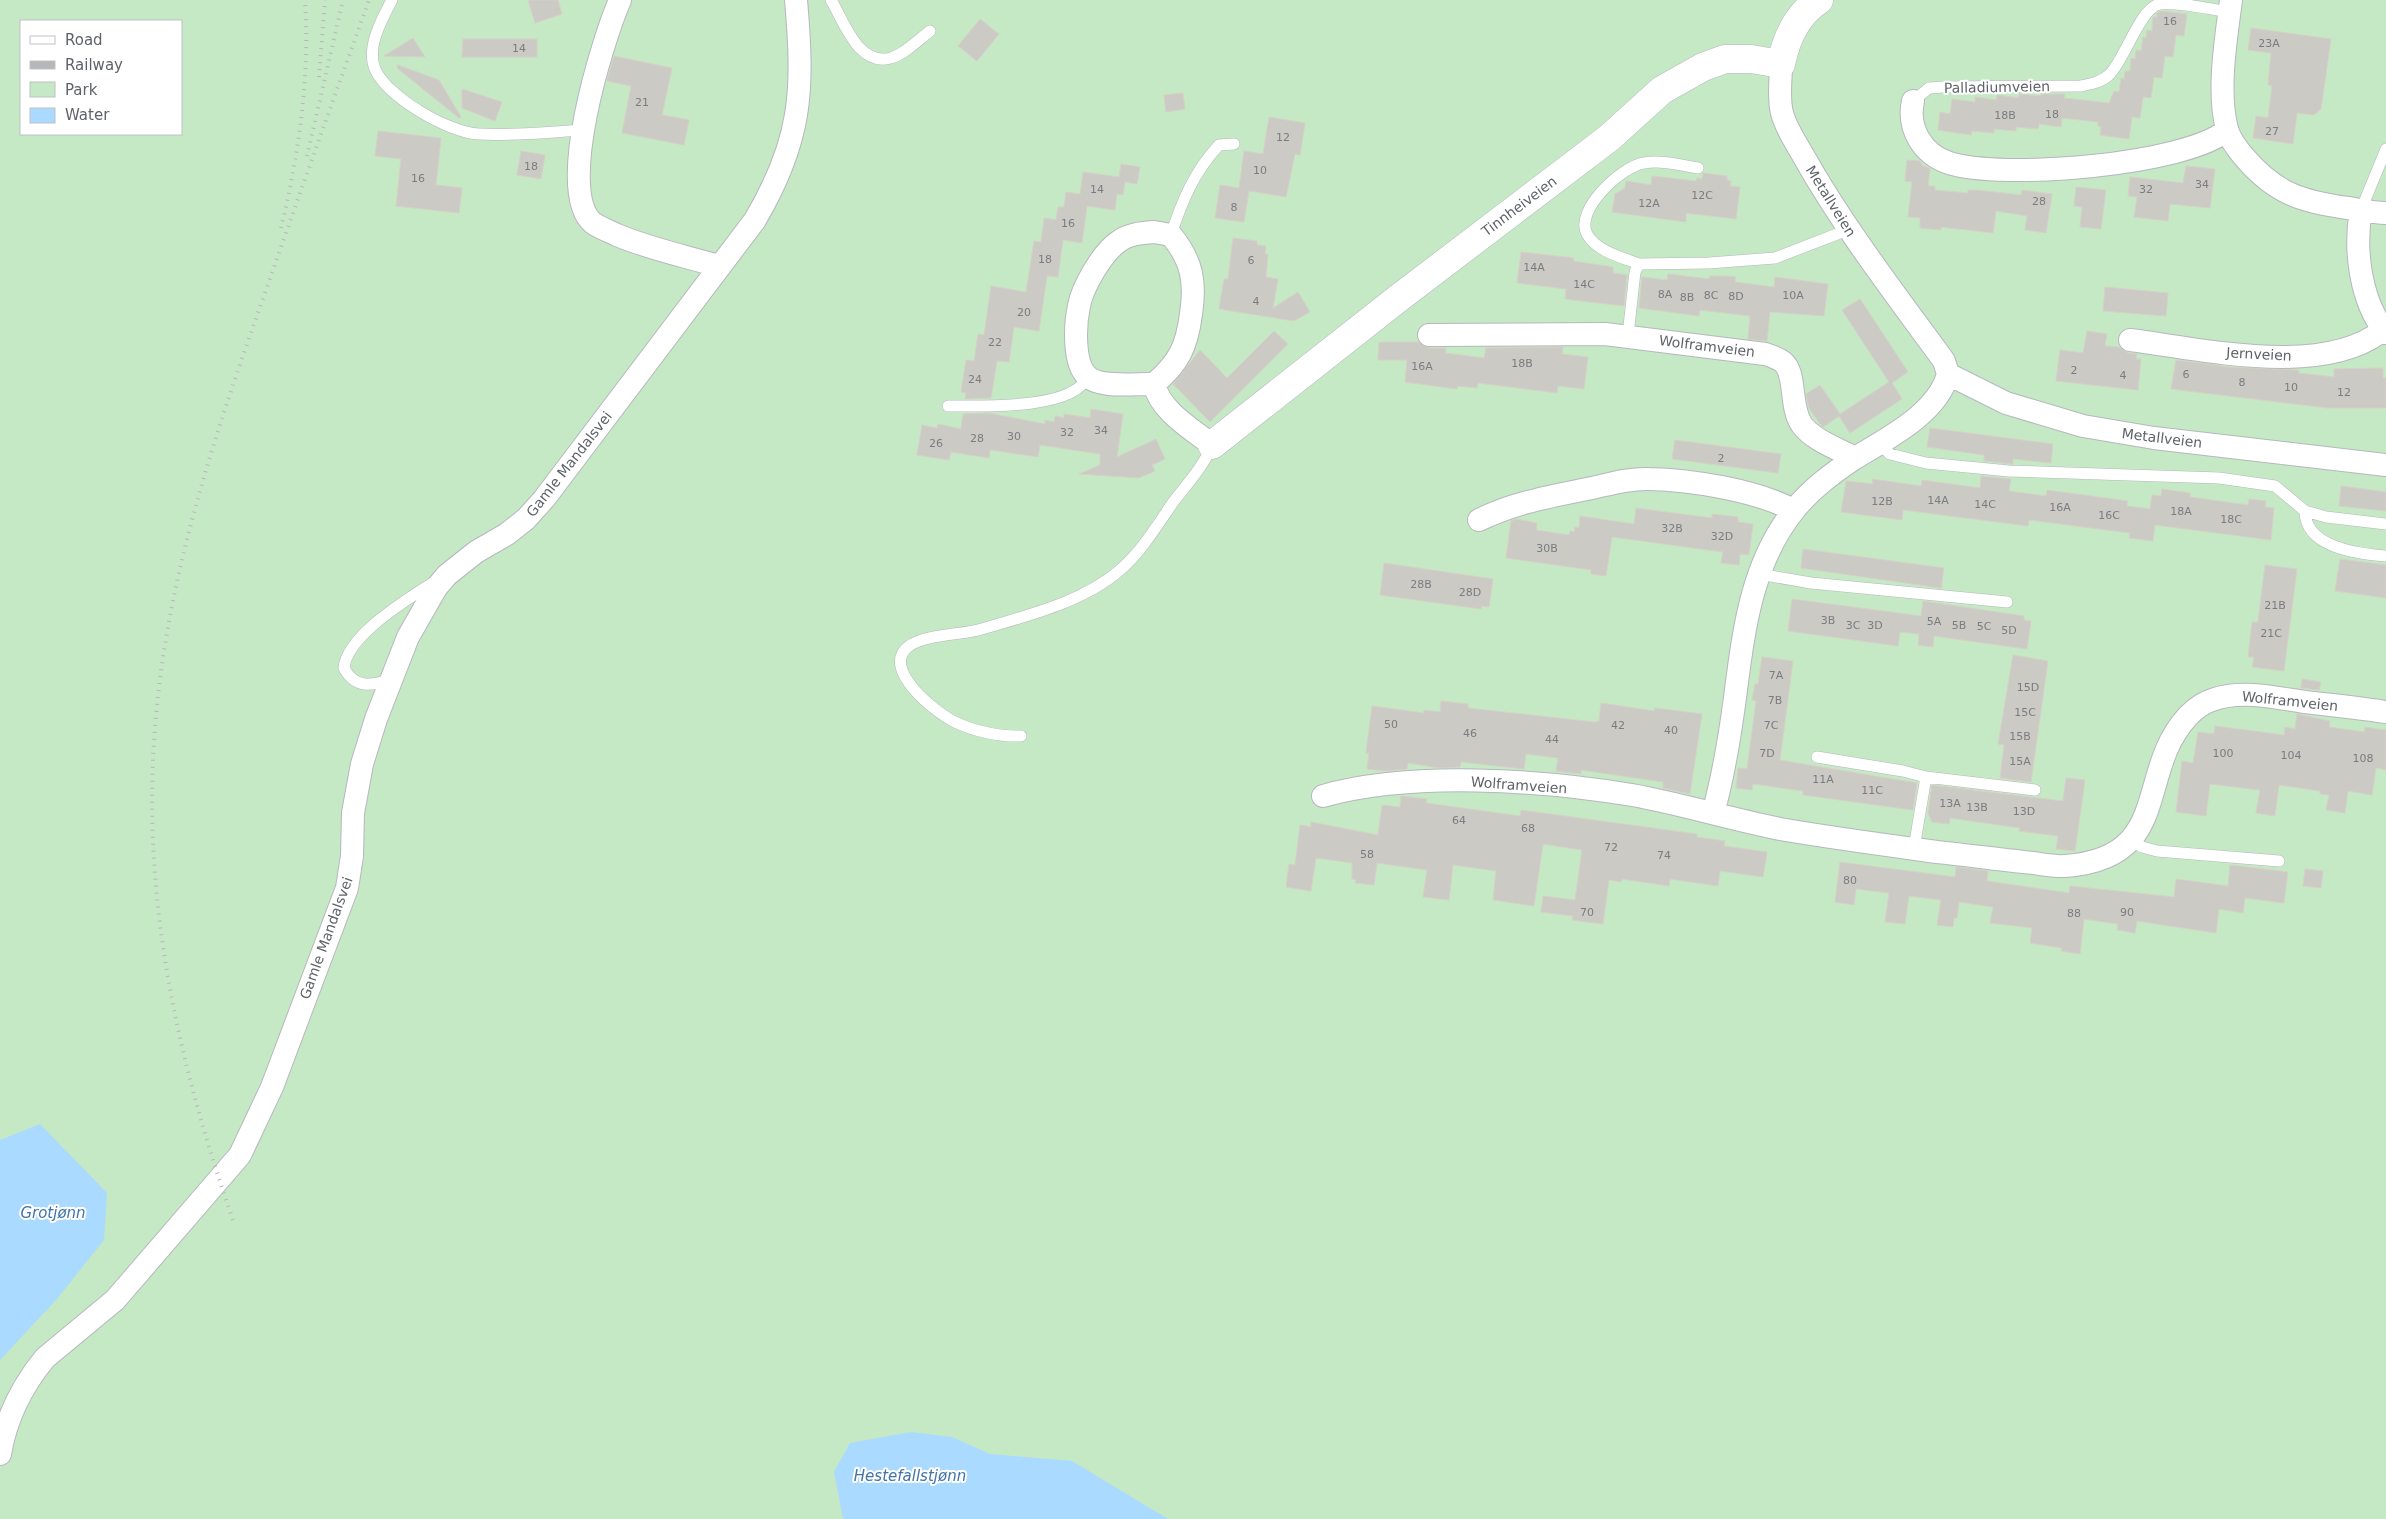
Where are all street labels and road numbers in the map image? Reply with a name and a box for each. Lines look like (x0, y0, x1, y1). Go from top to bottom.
street label: Palladiumveien (1944, 78, 2050, 96)
street label: Metallveien (1803, 162, 1859, 240)
street label: Tinnheiveien (1478, 173, 1560, 240)
street label: Wolframveien (1658, 332, 1756, 360)
street label: Jernveien (2225, 344, 2292, 364)
street label: Gamle Mandalsvei (523, 408, 615, 520)
street label: Metallveien (2121, 425, 2203, 451)
street label: Wolframveien (2241, 688, 2339, 714)
street label: Wolframveien (1470, 774, 1568, 796)
street label: Gamle Mandalsvei (296, 875, 356, 1001)

